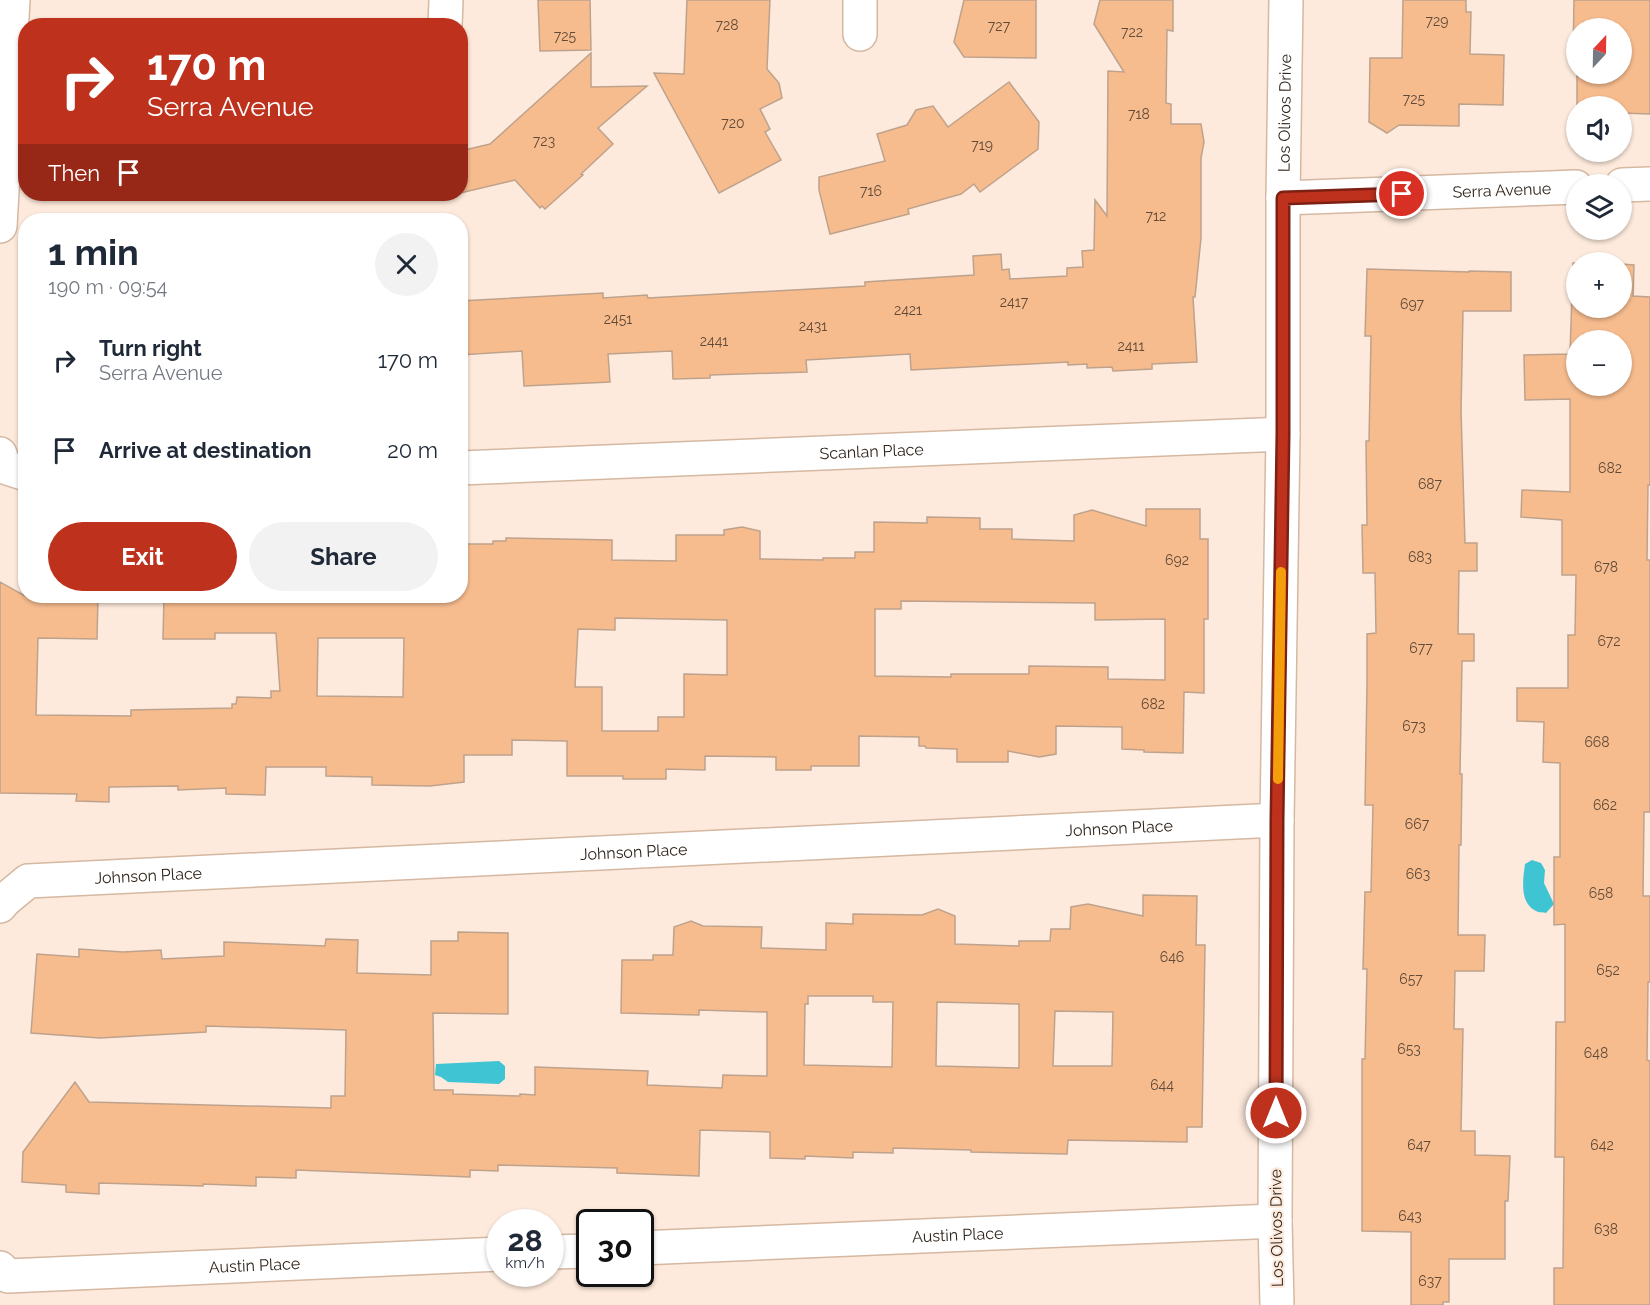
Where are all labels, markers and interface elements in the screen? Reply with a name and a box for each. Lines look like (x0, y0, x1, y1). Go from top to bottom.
house number: 729 (1426, 13, 1449, 29)
house number: 728 (715, 17, 739, 33)
house number: 727 (988, 18, 1011, 34)
north arrow (1566, 18, 1632, 84)
map controls (1566, 18, 1632, 396)
house number: 722 (1121, 24, 1143, 40)
house number: 725 (554, 28, 577, 44)
text: 170 m (147, 41, 266, 90)
icon: right (48, 42, 126, 120)
street label: Los Olivos Drive (1274, 54, 1295, 172)
text: Serra Avenue (147, 91, 314, 122)
house number: 725 (1403, 91, 1426, 107)
button: sound (1566, 96, 1632, 162)
house number: 718 (1128, 106, 1150, 122)
house number: 720 (721, 115, 745, 131)
house number: 723 (533, 133, 555, 149)
house number: 719 (971, 137, 993, 153)
icon: arrive (112, 156, 145, 189)
text: Then (48, 160, 100, 186)
pin (1376, 168, 1427, 219)
button: layers (1566, 174, 1632, 240)
icon: arrive (1385, 177, 1418, 210)
street label: Serra Avenue (1452, 179, 1552, 202)
house number: 716 (860, 183, 882, 199)
house number: 712 (1146, 208, 1166, 224)
text: 1 min (48, 231, 139, 273)
button: close (375, 233, 438, 296)
button: + (1566, 252, 1632, 318)
text: 190 m · 09:54 (48, 275, 168, 299)
house number: 2417 (1000, 294, 1029, 310)
house number: 697 (1400, 296, 1425, 312)
house number: 2421 (894, 302, 922, 318)
house number: 2451 (604, 311, 632, 327)
house number: 2431 (799, 318, 827, 334)
button: − (1566, 330, 1632, 396)
house number: 2441 (700, 333, 728, 349)
text: Turn right (99, 335, 202, 361)
house number: 2411 (1118, 338, 1144, 354)
icon: right (48, 344, 81, 377)
text: 170 m (378, 347, 438, 373)
text: Serra Avenue (99, 361, 222, 385)
icon: arrive (48, 434, 81, 467)
text: Arrive at destination (99, 437, 312, 463)
text: 20 m (387, 437, 438, 463)
street label: Scanlan Place (819, 440, 924, 463)
house number: 682 (1598, 460, 1622, 476)
house number: 687 (1418, 476, 1443, 492)
button: Exit (48, 522, 237, 591)
button: Share (249, 522, 438, 591)
house number: 683 (1408, 549, 1432, 565)
house number: 692 (1165, 552, 1189, 568)
house number: 678 (1594, 559, 1618, 575)
house number: 672 (1597, 633, 1621, 649)
house number: 677 (1409, 640, 1433, 656)
house number: 682 (1141, 696, 1165, 712)
house number: 673 (1402, 718, 1426, 734)
house number: 668 (1584, 734, 1610, 750)
house number: 662 (1593, 797, 1617, 813)
street label: Johnson Place (1065, 816, 1173, 840)
house number: 667 (1405, 816, 1430, 832)
street label: Johnson Place (579, 840, 688, 864)
street label: Johnson Place (94, 864, 202, 888)
house number: 663 (1406, 866, 1430, 882)
house number: 658 (1589, 885, 1613, 901)
house number: 646 (1160, 949, 1184, 965)
house number: 652 (1596, 962, 1620, 978)
house number: 657 (1399, 971, 1423, 987)
house number: 653 (1397, 1041, 1421, 1057)
house number: 648 (1584, 1045, 1608, 1061)
house number: 644 (1150, 1077, 1174, 1093)
position arrow (1244, 1081, 1308, 1145)
house number: 647 (1407, 1137, 1431, 1153)
house number: 642 (1590, 1137, 1614, 1153)
street label: Los Olivos Drive (1266, 1169, 1287, 1287)
house number: 643 (1398, 1208, 1422, 1224)
speed limit sign: 30 (576, 1209, 654, 1287)
house number: 638 (1594, 1221, 1618, 1237)
text: 28 (507, 1223, 543, 1258)
street label: Austin Place (912, 1224, 1004, 1246)
street label: Austin Place (208, 1254, 301, 1277)
text: km/h (505, 1254, 545, 1272)
house number: 637 (1418, 1273, 1442, 1289)

